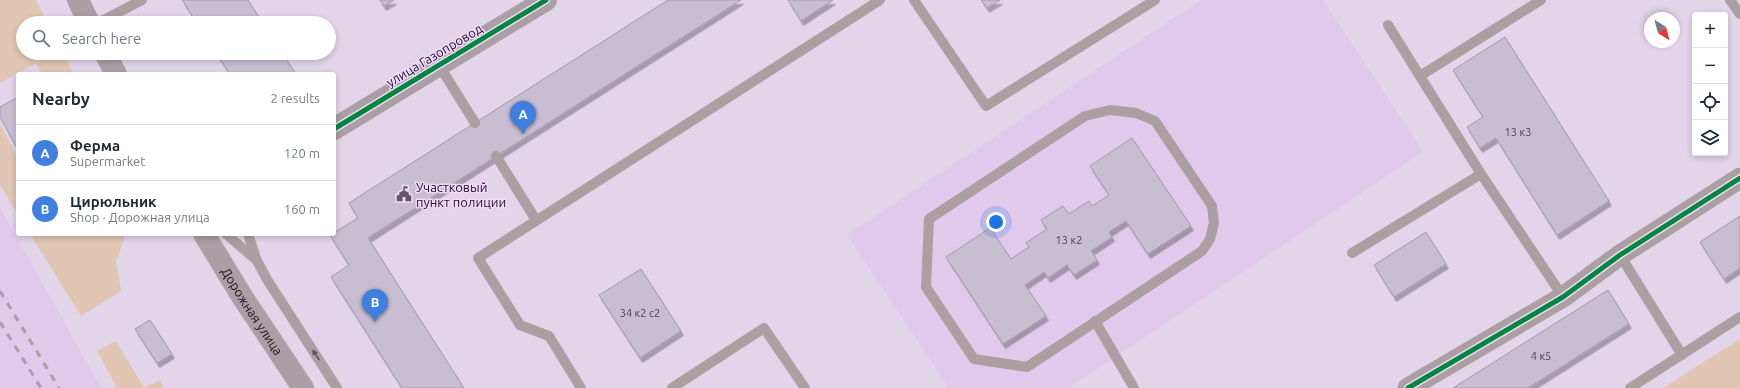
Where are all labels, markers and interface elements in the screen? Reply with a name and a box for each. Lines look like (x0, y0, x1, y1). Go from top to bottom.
north arrow (1644, 12, 1680, 48)
map controls (1692, 12, 1728, 156)
button: + (1692, 12, 1728, 48)
search box (16, 16, 336, 60)
street label: улица Газопровод (383, 21, 485, 89)
icon: search (30, 27, 52, 49)
text: Search here (62, 30, 141, 47)
button: − (1692, 48, 1728, 84)
button: locate (1692, 84, 1728, 120)
text: Nearby (32, 89, 90, 108)
text: 2 results (270, 91, 320, 105)
pin: A (510, 101, 536, 134)
button: layers (1692, 120, 1728, 156)
house number: 13 к3 (1505, 126, 1531, 138)
text: Ферма (70, 137, 120, 154)
text: A (40, 146, 50, 160)
text: 120 m (284, 146, 320, 160)
text: Supermarket (70, 154, 145, 168)
place label: Участковый пункт полиции (416, 180, 506, 209)
public building icon: Участковый пункт полиции (395, 185, 413, 203)
text: Цирюльник (70, 193, 157, 210)
text: B (41, 202, 49, 216)
text: 160 m (284, 202, 320, 216)
text: Shop · Дорожная улица (70, 210, 210, 224)
your location (986, 212, 1006, 232)
house number: 13 к2 (1056, 234, 1082, 246)
street label: Дорожная улица (219, 265, 286, 357)
pin: B (362, 289, 388, 322)
house number: 34 к2 с2 (620, 307, 660, 319)
one-way arrow (312, 350, 320, 360)
house number: 4 к5 (1531, 350, 1551, 362)

